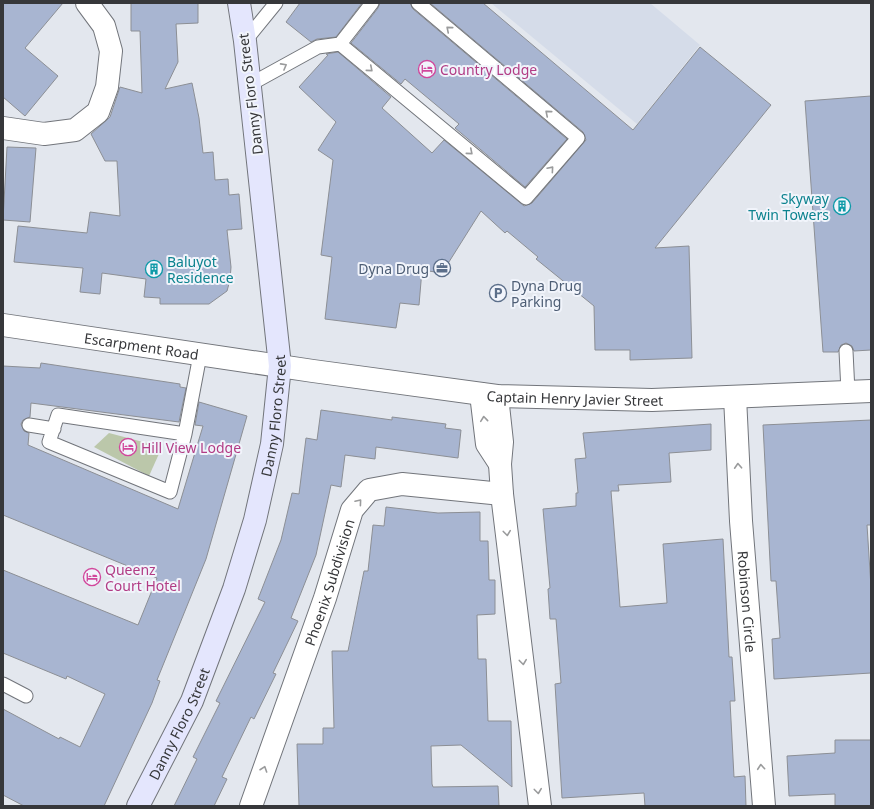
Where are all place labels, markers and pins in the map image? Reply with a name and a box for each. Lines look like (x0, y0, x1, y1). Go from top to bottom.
hotel icon: Country Lodge (417, 59, 437, 79)
place label: Country Lodge (440, 60, 537, 79)
place label: Skyway Twin Towers (748, 189, 830, 224)
building icon: Skyway Twin Towers (832, 196, 852, 216)
place label: Baluyot Residence (167, 252, 234, 287)
office icon: Dyna Drug (432, 258, 452, 278)
building icon: Baluyot Residence (144, 259, 164, 279)
place label: Dyna Drug (358, 259, 429, 278)
place label: Dyna Drug Parking (511, 276, 582, 311)
parking icon: Dyna Drug Parking (488, 283, 508, 303)
hotel icon: Hill View Lodge (118, 437, 138, 457)
place label: Hill View Lodge (141, 438, 241, 457)
place label: Queenz Court Hotel (105, 560, 181, 595)
hotel icon: Queenz Court Hotel (82, 567, 102, 587)

